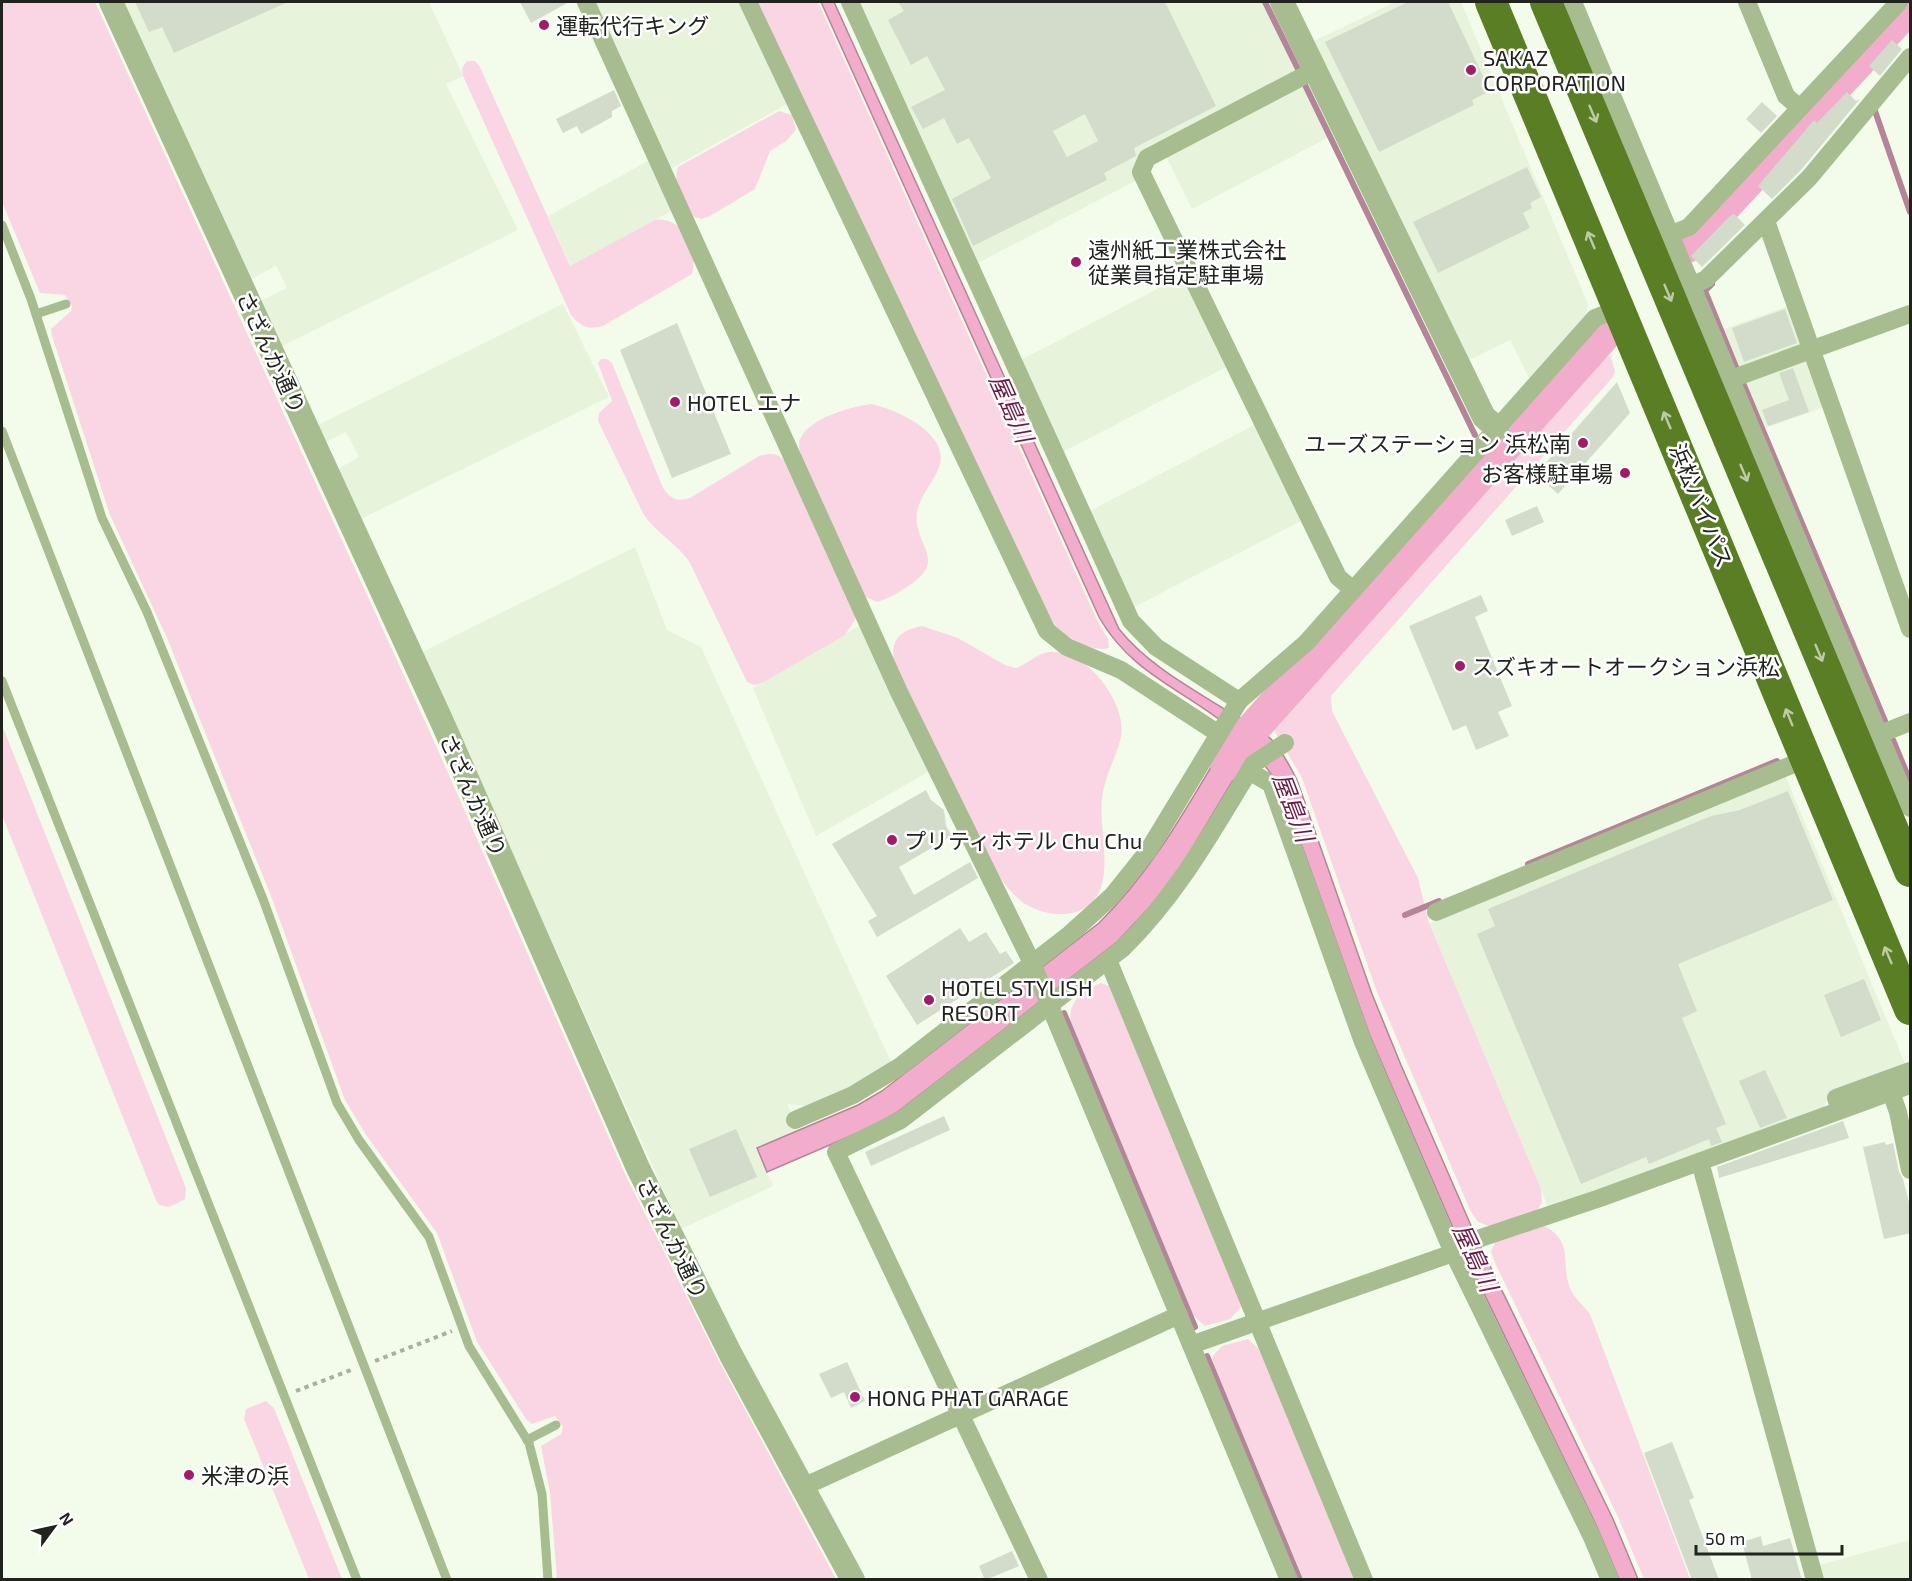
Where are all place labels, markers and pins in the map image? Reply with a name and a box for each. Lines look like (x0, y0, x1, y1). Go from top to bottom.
place label: 運転代行キング (556, 12, 709, 38)
marker: 運転代行キング (537, 18, 551, 32)
place label: SAKAZ CORPORATION (1483, 44, 1626, 95)
marker: SAKAZ CORPORATION (1464, 63, 1478, 77)
place label: 遠州紙工業株式会社 従業員指定駐車場 (1088, 236, 1286, 287)
marker: 遠州紙工業株式会社 従業員指定駐車場 (1069, 255, 1083, 269)
place label: HOTEL エナ (687, 389, 801, 415)
marker: HOTEL エナ (668, 395, 682, 409)
place label: ユーズステーション 浜松南 (1304, 430, 1571, 456)
marker: ユーズステーション 浜松南 (1576, 436, 1590, 450)
place label: お客様駐車場 (1481, 460, 1613, 486)
marker: お客様駐車場 (1618, 466, 1632, 480)
place label: スズキオートオークション浜松 (1472, 653, 1780, 679)
marker: スズキオートオークション浜松 (1453, 659, 1467, 673)
place label: プリティホテル Chu Chu (904, 827, 1142, 853)
marker: プリティホテル Chu Chu (885, 833, 899, 847)
place label: HOTEL STYLISH RESORT (941, 974, 1093, 1025)
marker: HOTEL STYLISH RESORT (922, 993, 936, 1007)
place label: HONG PHAT GARAGE (867, 1384, 1069, 1410)
marker: HONG PHAT GARAGE (848, 1390, 862, 1404)
place label: 米津の浜 (201, 1462, 289, 1488)
marker: 米津の浜 (182, 1468, 196, 1482)

